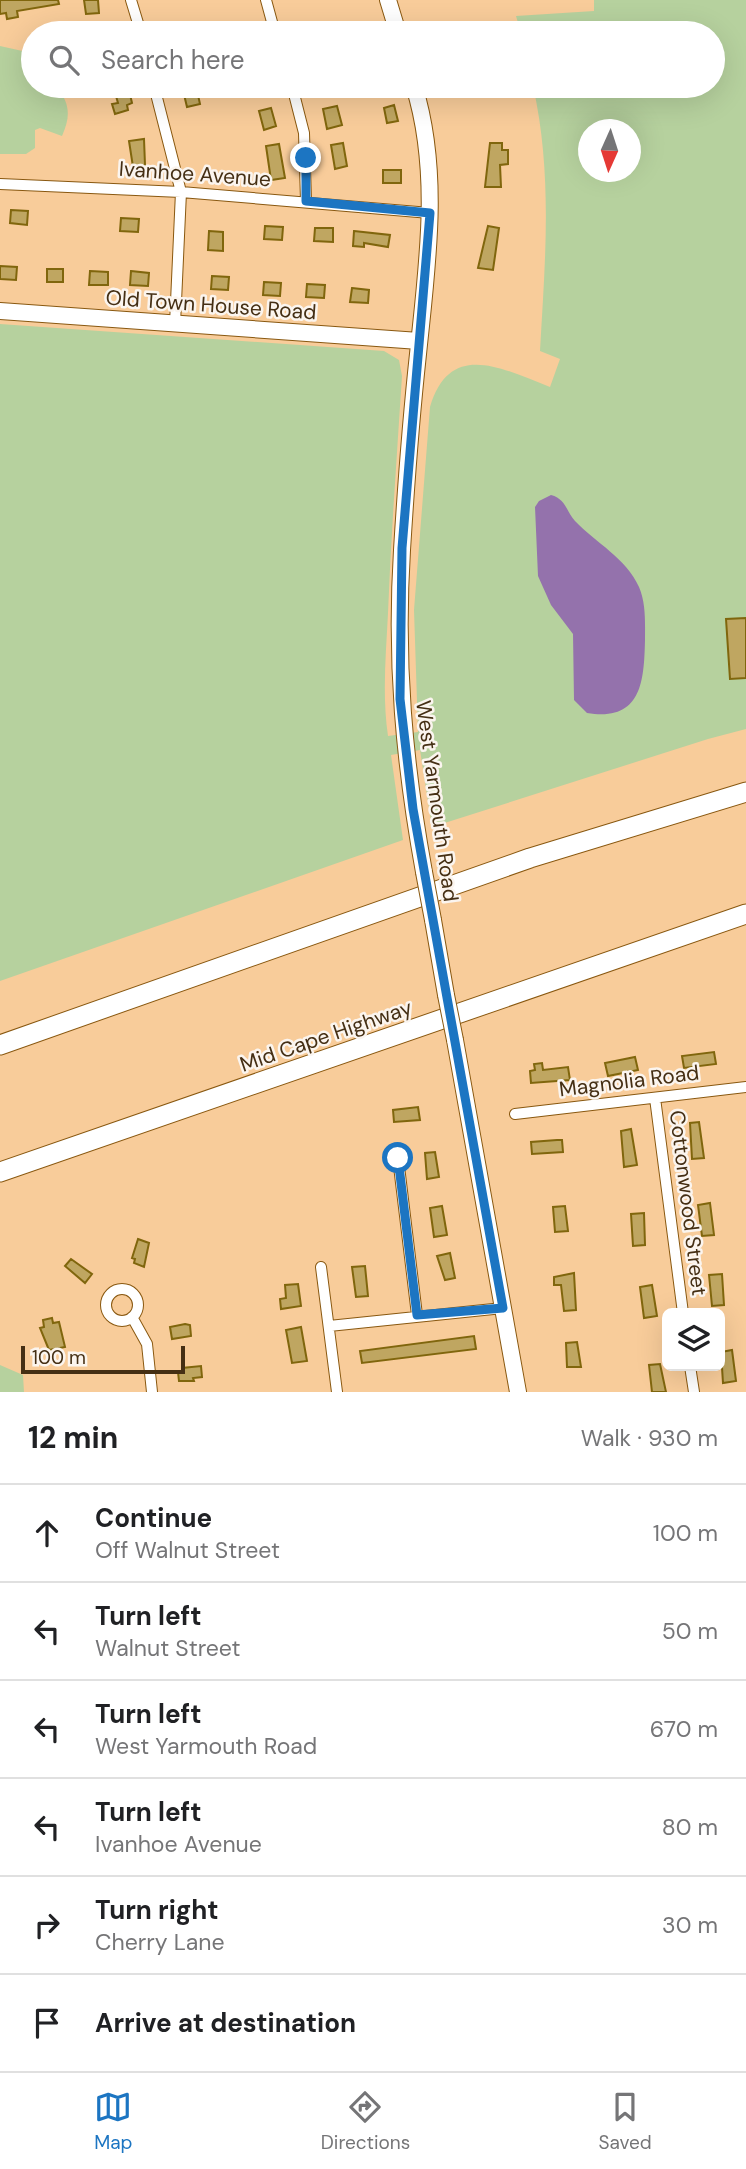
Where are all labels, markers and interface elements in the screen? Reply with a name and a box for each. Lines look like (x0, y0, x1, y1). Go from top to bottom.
search box (21, 21, 725, 98)
icon: search (45, 41, 83, 79)
text: Search here (101, 43, 244, 77)
north arrow (578, 119, 641, 182)
route end (290, 142, 321, 173)
street label: Ivanhoe Avenue (118, 155, 272, 193)
street label: Old Town House Road (105, 284, 317, 326)
street label: West Yarmouth Road (409, 699, 465, 903)
street label: Mid Cape Highway (236, 993, 416, 1079)
street label: Magnolia Road (557, 1059, 701, 1103)
street label: Cottonwood Street (663, 1109, 713, 1297)
route start (382, 1142, 413, 1173)
map controls (662, 1308, 725, 1371)
button: layers (662, 1308, 725, 1371)
scale bar (21, 1343, 186, 1375)
text: 100 m (32, 1345, 86, 1370)
text: 12 min (28, 1418, 118, 1457)
text: Walk · 930 m (581, 1423, 718, 1453)
text: Continue (95, 1501, 212, 1535)
icon: ahead (28, 1514, 66, 1552)
text: 100 m (653, 1518, 718, 1548)
text: Off Walnut Street (95, 1535, 280, 1565)
text: Turn left (95, 1599, 202, 1633)
icon: left (28, 1612, 66, 1650)
text: 50 m (662, 1616, 718, 1646)
text: Walnut Street (95, 1633, 240, 1663)
text: Turn left (95, 1697, 202, 1731)
icon: left (28, 1710, 66, 1748)
text: 670 m (650, 1714, 718, 1744)
text: West Yarmouth Road (95, 1731, 317, 1761)
text: Turn left (95, 1795, 202, 1829)
icon: left (28, 1808, 66, 1846)
text: 80 m (662, 1812, 718, 1842)
text: Ivanhoe Avenue (95, 1829, 262, 1859)
text: Turn right (95, 1893, 219, 1927)
icon: right (28, 1906, 66, 1944)
text: 30 m (662, 1910, 718, 1940)
text: Cherry Lane (95, 1927, 225, 1957)
icon: arrive (28, 2004, 66, 2042)
text: Arrive at destination (95, 2006, 356, 2040)
tab: Map (94, 2088, 132, 2155)
tab: Directions (321, 2088, 410, 2155)
tab: Saved (599, 2088, 652, 2155)

